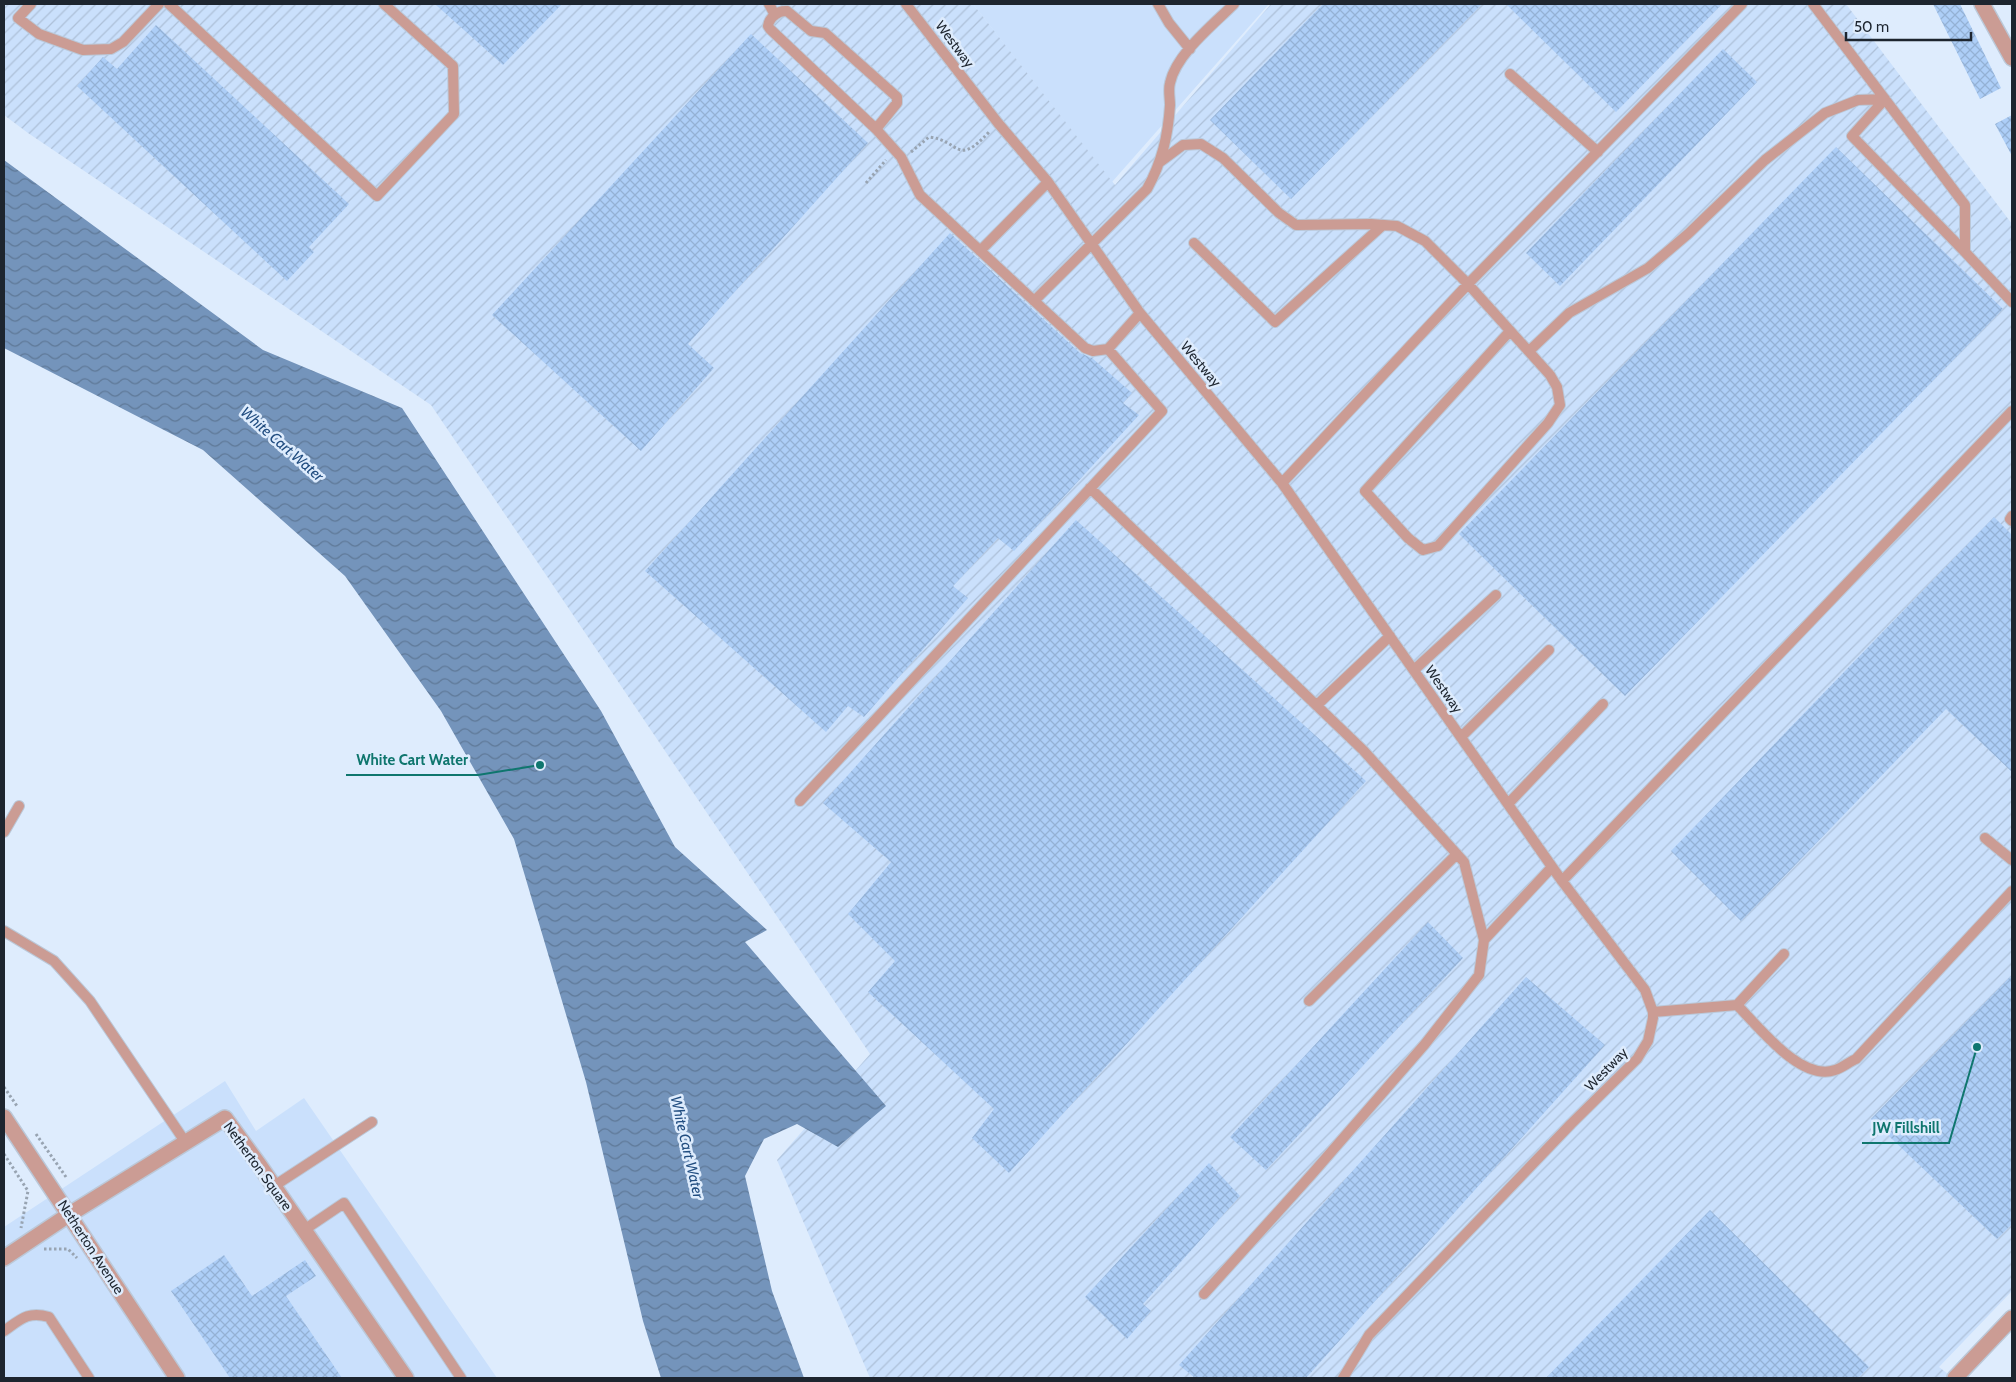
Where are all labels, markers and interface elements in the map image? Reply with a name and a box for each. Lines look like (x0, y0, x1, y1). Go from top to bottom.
scale bar (1846, 10, 1971, 42)
street label: Westway (932, 17, 978, 71)
text: 50 m (1854, 18, 1889, 36)
street label: Westway (1177, 338, 1225, 390)
water label: White Cart Water (237, 403, 328, 486)
street label: Westway (1421, 662, 1467, 716)
callout: White Cart Water (346, 745, 478, 775)
text: White Cart Water (356, 751, 468, 769)
street label: Westway (1581, 1043, 1631, 1095)
water label: White Cart Water (667, 1094, 708, 1201)
callout: JW Fillshill (1862, 1113, 1949, 1143)
street label: Netherton Square (220, 1118, 296, 1214)
text: JW Fillshill (1871, 1119, 1940, 1137)
street label: Netherton Avenue (54, 1197, 128, 1297)

